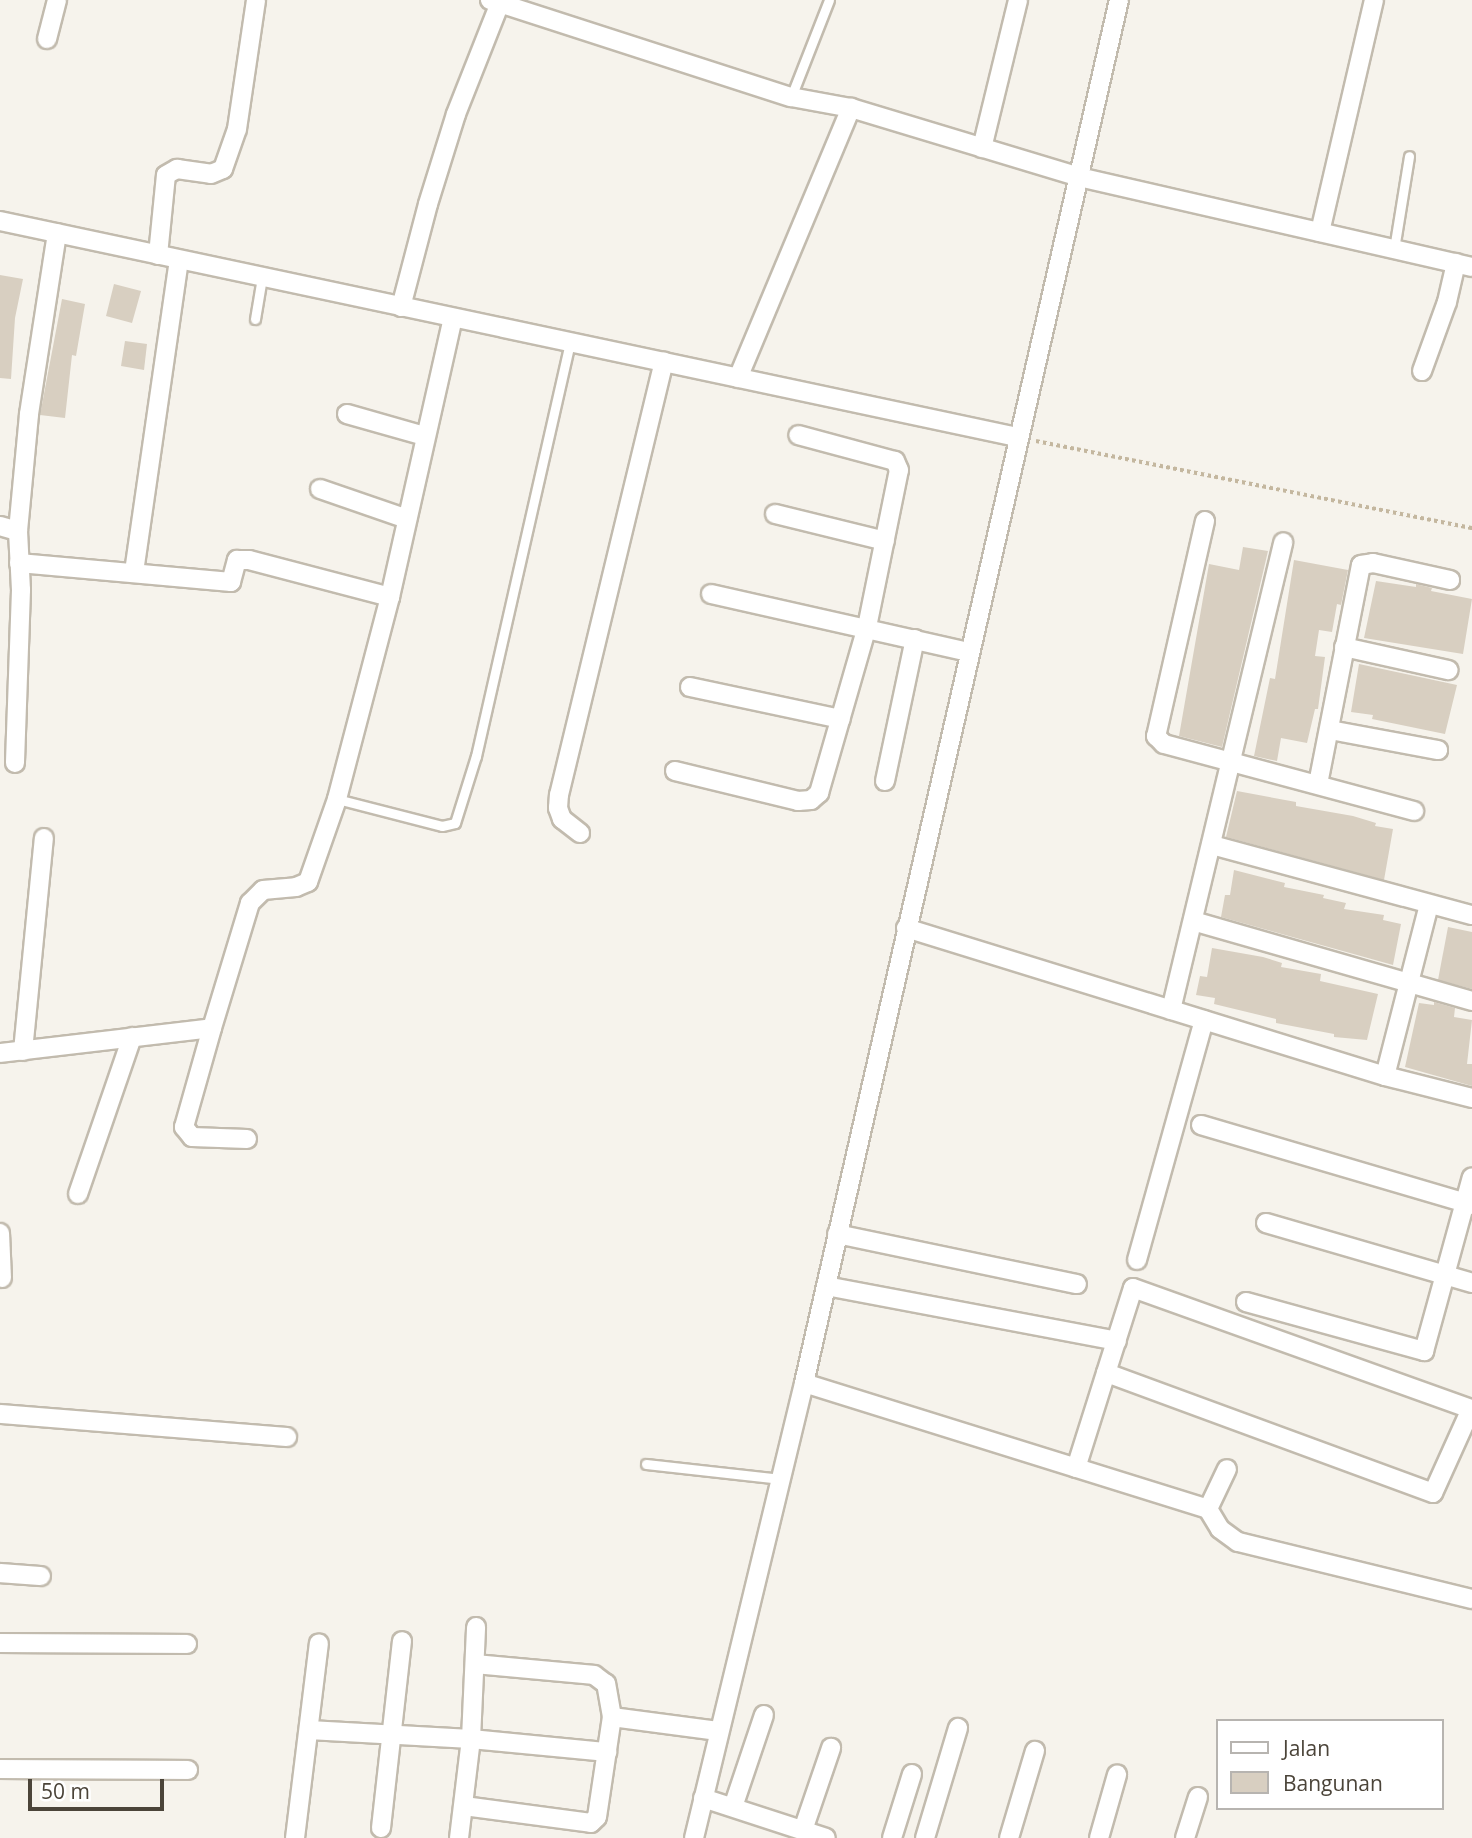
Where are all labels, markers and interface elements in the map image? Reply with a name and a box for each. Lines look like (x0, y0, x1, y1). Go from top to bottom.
legend (1216, 1719, 1444, 1810)
text: Jalan (1283, 1734, 1330, 1762)
scale bar (32, 1764, 168, 1808)
text: Bangunan (1283, 1769, 1383, 1797)
text: 50 m (41, 1777, 90, 1805)

